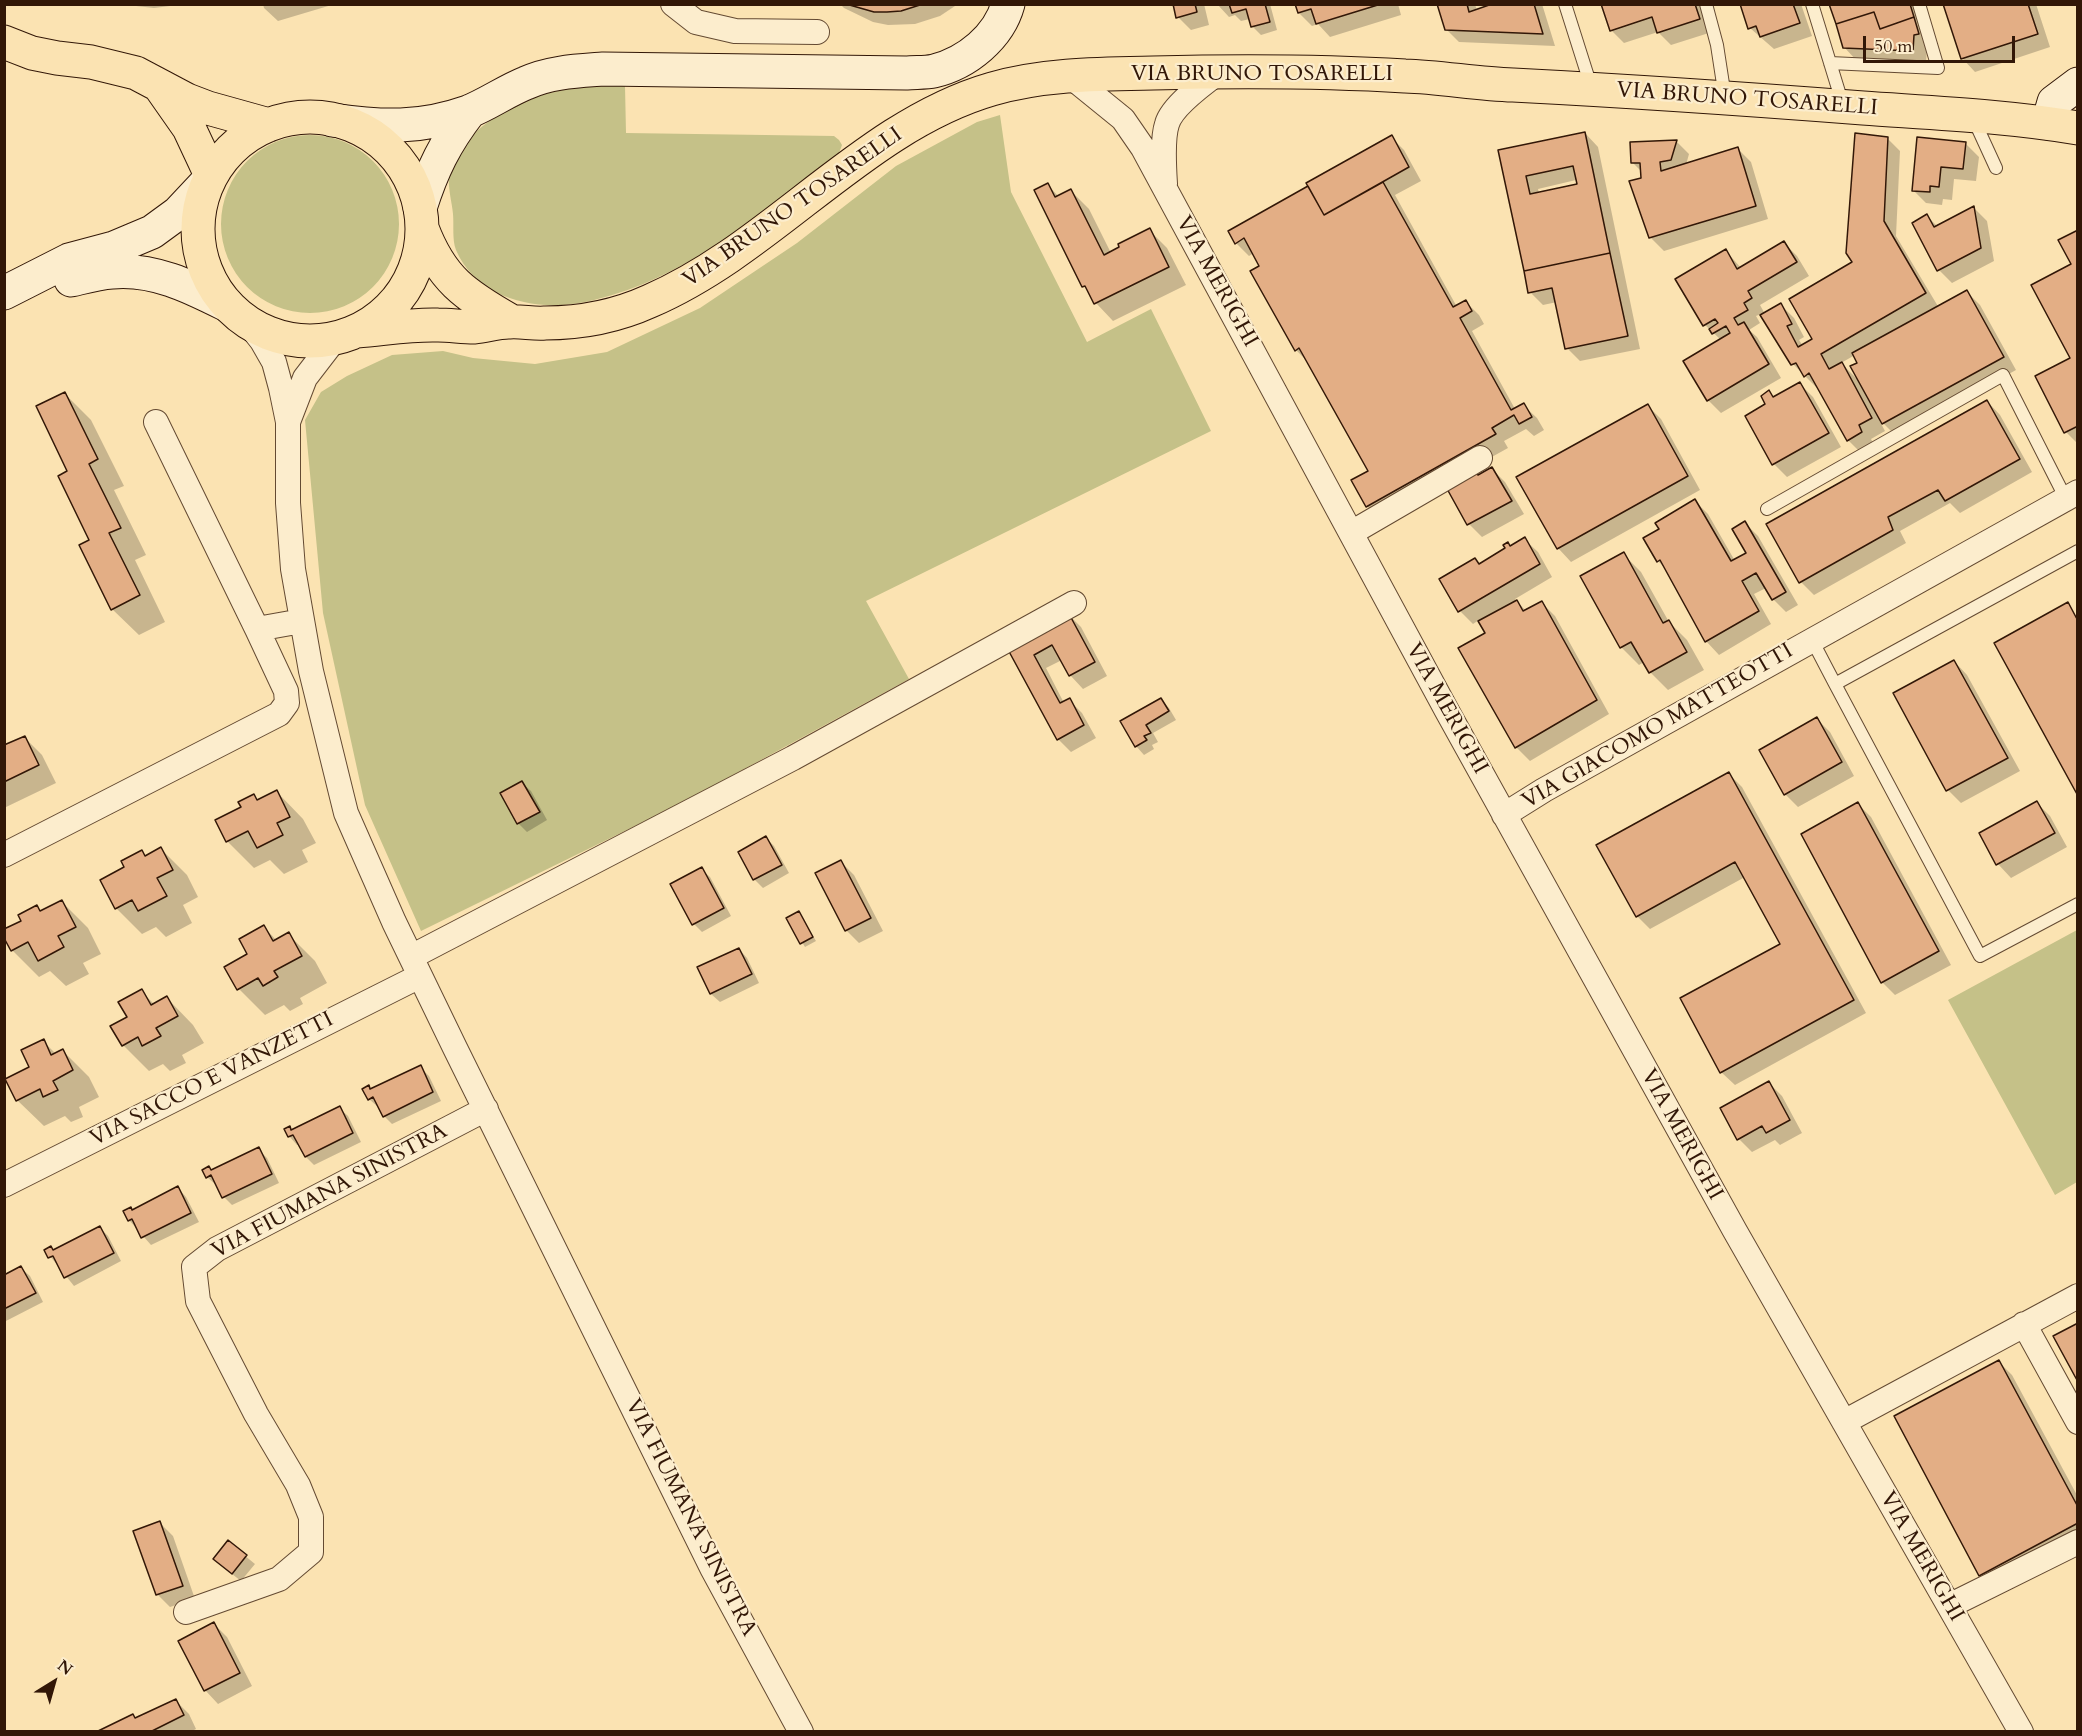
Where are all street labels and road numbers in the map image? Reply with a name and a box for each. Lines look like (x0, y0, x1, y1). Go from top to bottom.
street label: VIA BRUNO TOSARELLI (1131, 62, 1393, 88)
street label: VIA BRUNO TOSARELLI (1615, 78, 1879, 122)
street label: VIA BRUNO TOSARELLI (678, 122, 908, 294)
street label: VIA MERIGHI (1169, 212, 1263, 352)
street label: VIA GIACOMO MATTEOTTI (1518, 638, 1798, 816)
street label: VIA MERIGHI (1399, 639, 1493, 779)
street label: VIA SACCO E VANZETTI (86, 1007, 338, 1153)
street label: VIA MERIGHI (1634, 1065, 1728, 1205)
street label: VIA FIUMANA SINISTRA (208, 1119, 452, 1265)
street label: VIA FIUMANA SINISTRA (619, 1395, 761, 1641)
street label: VIA MERIGHI (1873, 1487, 1969, 1627)

